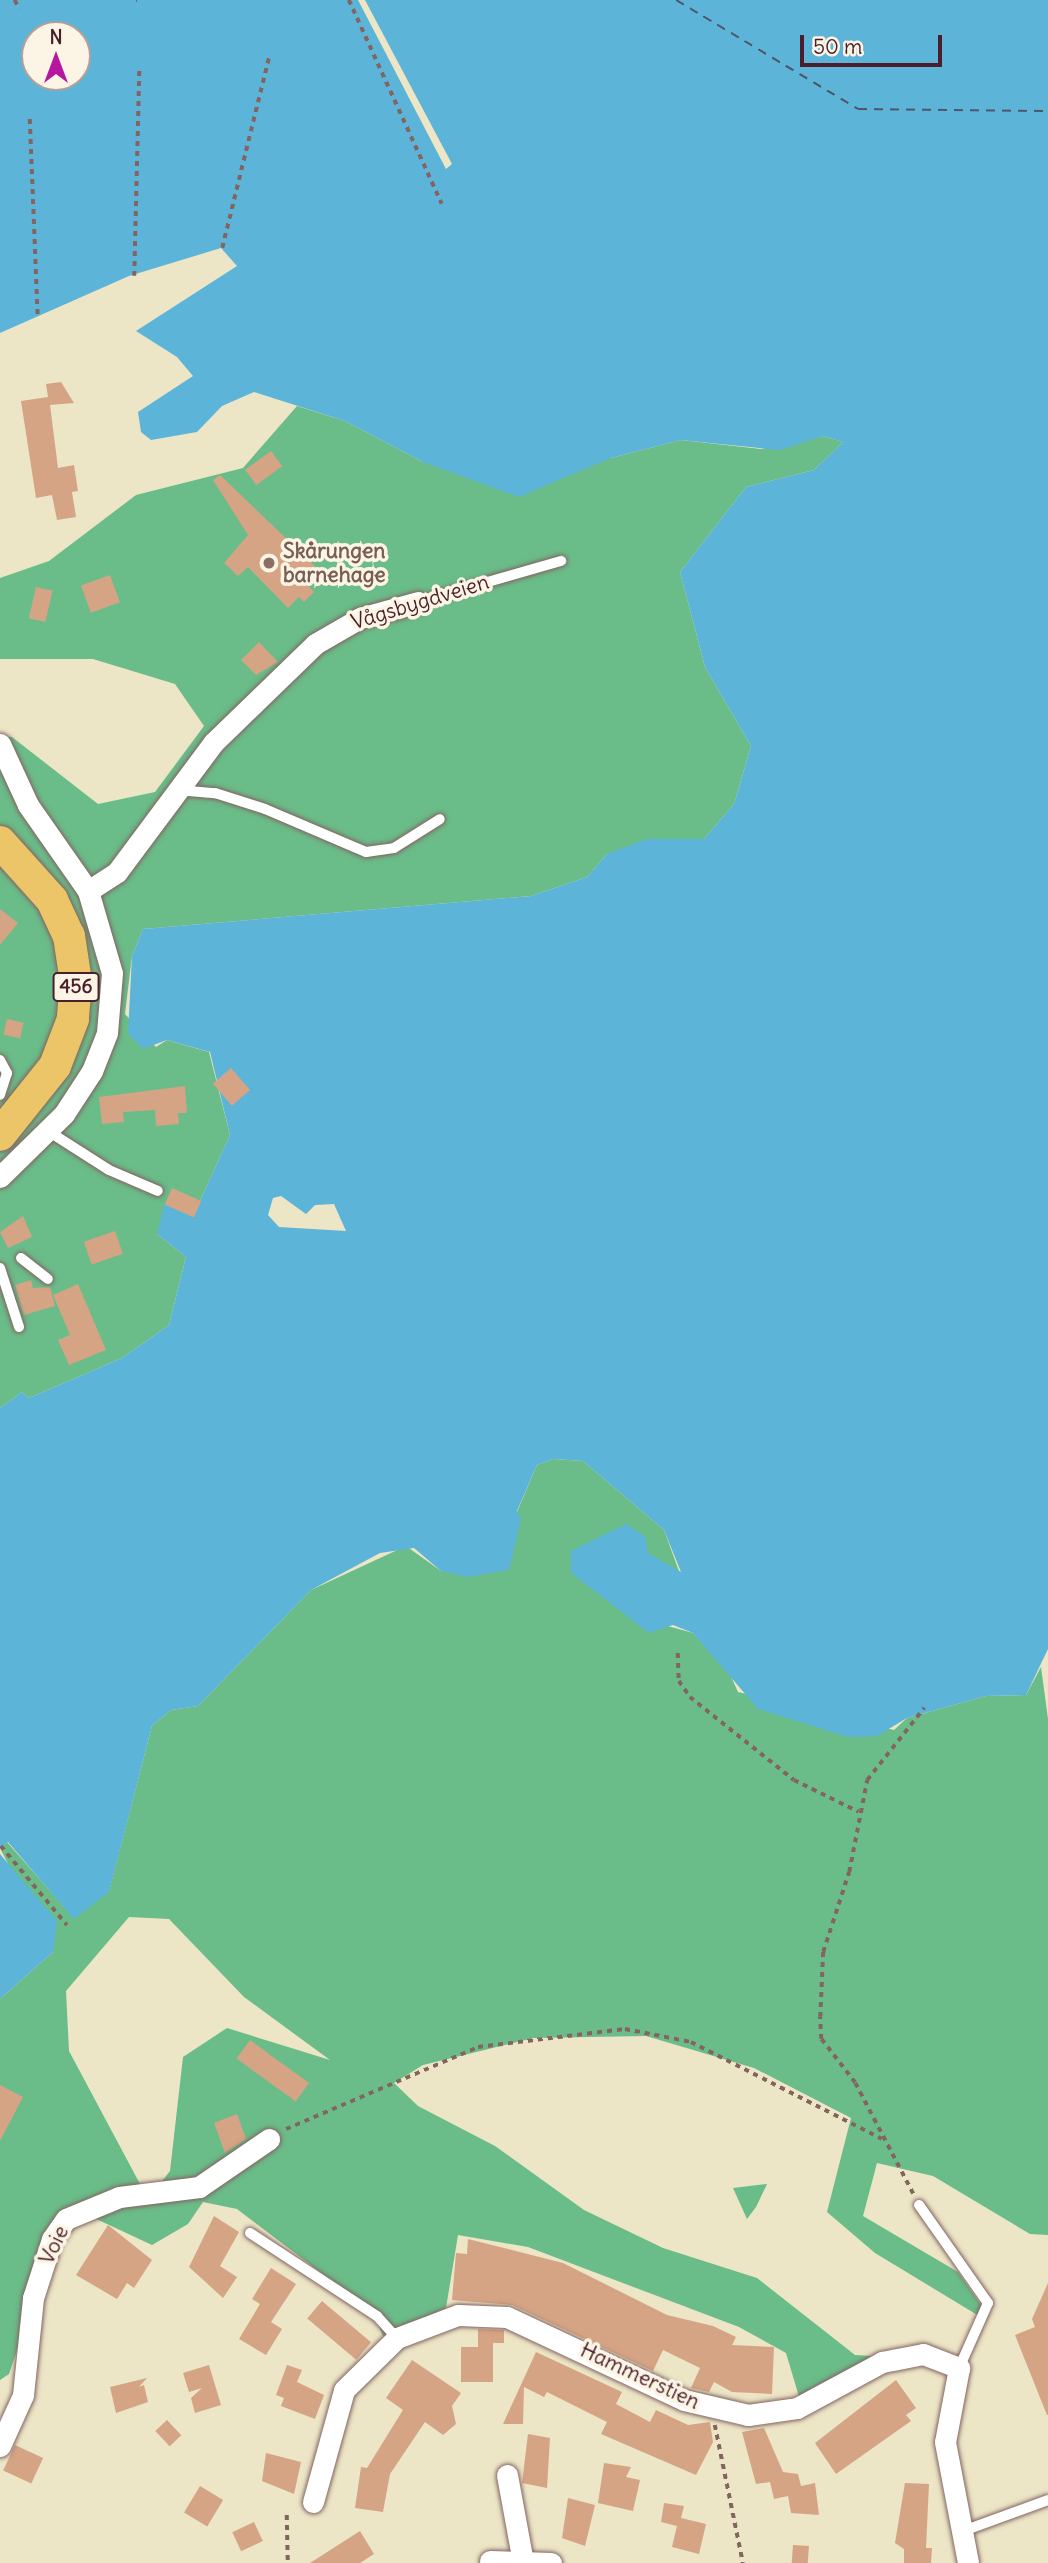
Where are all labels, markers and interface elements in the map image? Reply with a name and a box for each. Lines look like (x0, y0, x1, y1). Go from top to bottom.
north arrow (21, 21, 91, 91)
scale bar (803, 21, 945, 65)
text: N (49, 25, 63, 49)
text: 50 m (813, 33, 862, 60)
place label: Skårungen barnehage (283, 538, 386, 588)
marker: Skårungen barnehage (261, 555, 277, 571)
street label: Vågsbygdveien (348, 569, 492, 635)
road number: 456 (52, 972, 100, 1002)
street label: Voie (34, 2221, 74, 2269)
street label: Hammerstien (576, 2337, 704, 2415)

